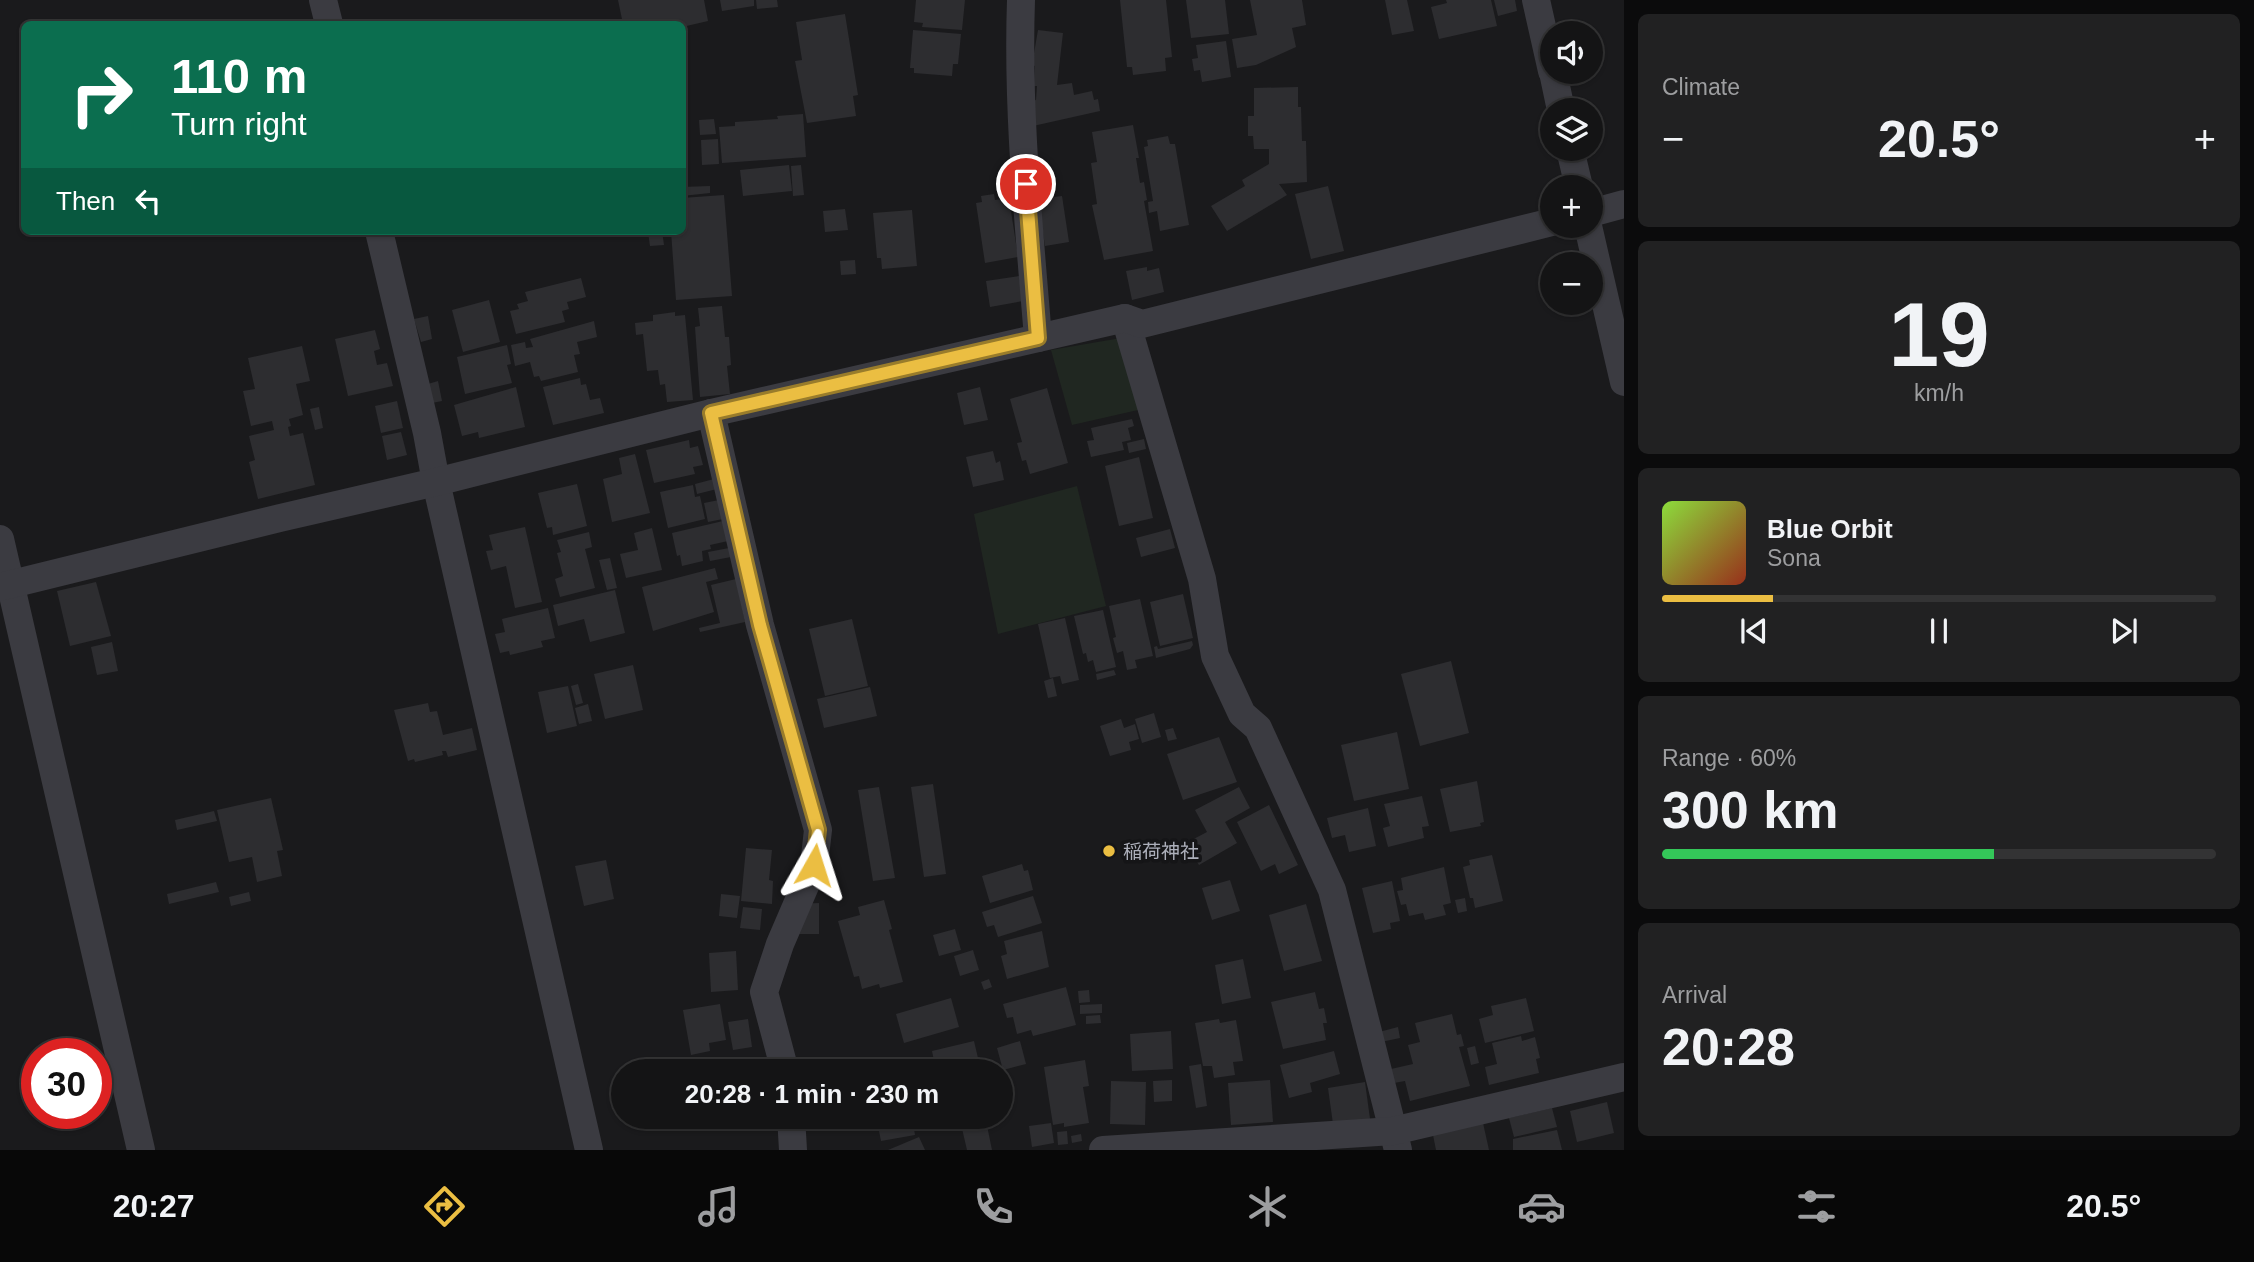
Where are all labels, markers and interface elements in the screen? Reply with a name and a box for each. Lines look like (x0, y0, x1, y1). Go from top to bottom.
map controls (1540, 21, 1603, 315)
button: sound (1540, 21, 1603, 84)
icon: right (56, 49, 147, 140)
text: 110 m (171, 49, 307, 103)
text: Climate (1662, 74, 1740, 100)
button: layers (1540, 98, 1603, 161)
text: Turn right (171, 106, 307, 142)
text: 20.5° (1878, 110, 2000, 168)
text: − (1662, 118, 1684, 160)
text: + (2194, 118, 2216, 160)
pin (996, 154, 1056, 214)
icon: arrive (1007, 165, 1045, 203)
button: + (1540, 175, 1603, 238)
icon: left (129, 182, 167, 220)
text: Then (56, 186, 115, 216)
button: − (1540, 252, 1603, 315)
text: 19 (1888, 284, 1990, 385)
text: km/h (1914, 380, 1964, 406)
text: Blue Orbit (1767, 514, 1893, 544)
text: Sona (1767, 545, 1821, 571)
icon: previous (1735, 612, 1773, 650)
icon: pause (1920, 612, 1958, 650)
icon: next (2105, 612, 2143, 650)
text: Range · 60% (1662, 745, 1796, 771)
text: 300 km (1662, 781, 1838, 839)
position arrow (777, 828, 851, 902)
place label: 稲荷神社 (1123, 841, 1199, 862)
marker: 稲荷神社 (1101, 843, 1117, 859)
text: Arrival (1662, 982, 1727, 1008)
text: 20:28 (1662, 1018, 1795, 1076)
speed limit sign: 30 (21, 1038, 112, 1129)
text: 20:28 · 1 min · 230 m (685, 1079, 939, 1109)
icon: directions (420, 1182, 469, 1231)
icon: music (694, 1182, 743, 1231)
icon: phone (969, 1182, 1018, 1231)
icon: climate (1243, 1182, 1292, 1231)
icon: car (1517, 1182, 1566, 1231)
icon: filters (1792, 1182, 1841, 1231)
text: 20:27 (113, 1188, 195, 1224)
text: 20.5° (2066, 1188, 2141, 1224)

